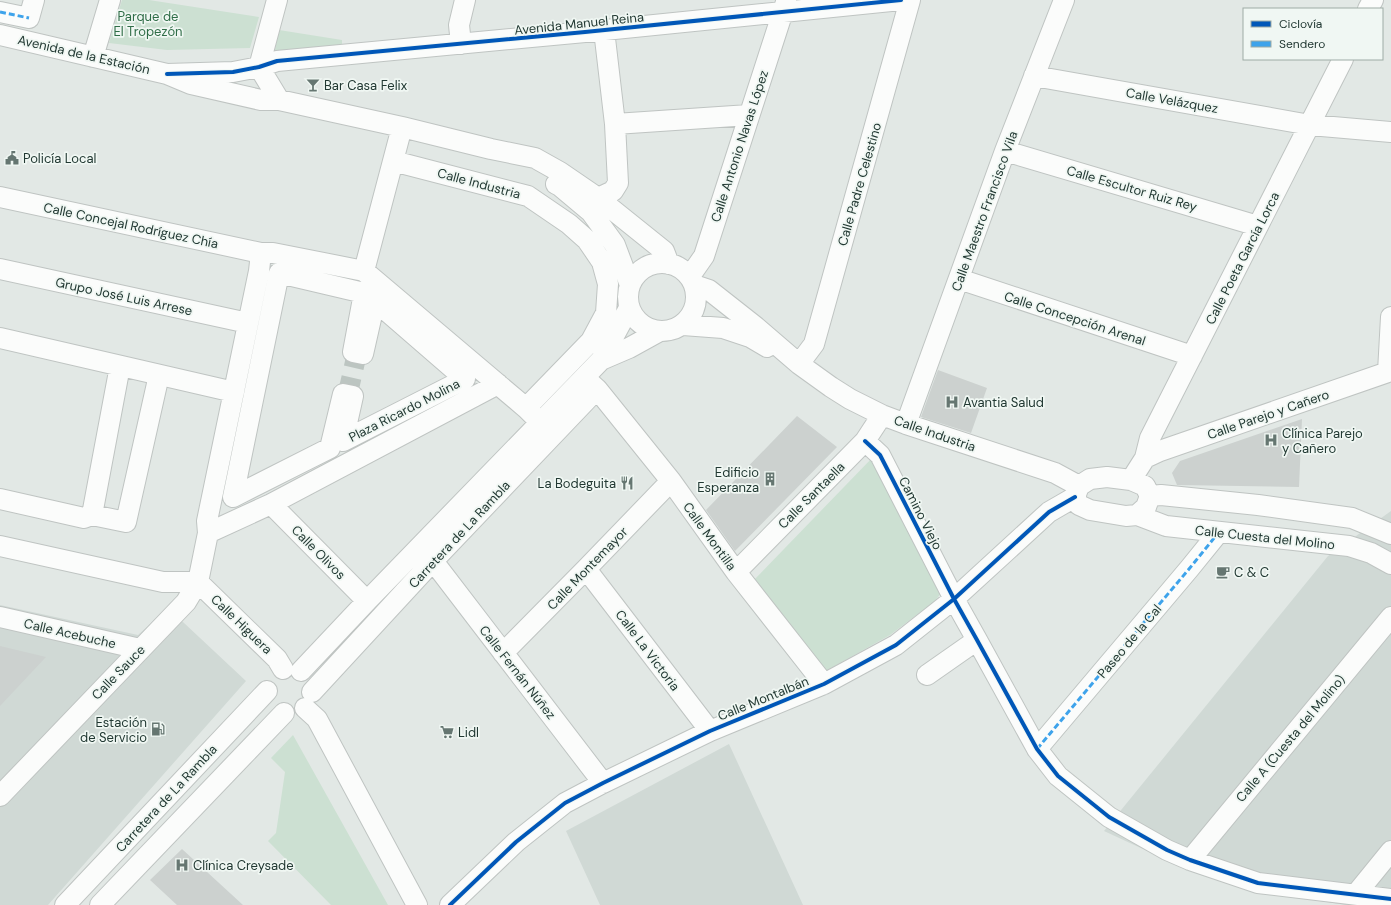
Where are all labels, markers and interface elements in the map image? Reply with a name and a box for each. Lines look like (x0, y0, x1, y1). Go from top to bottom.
park label: Parque de El Tropezón (113, 8, 183, 40)
street label: Avenida Manuel Reina (513, 8, 645, 39)
legend (1243, 8, 1383, 60)
text: Ciclovía (1279, 16, 1322, 32)
street label: Avenida de la Estación (16, 31, 152, 78)
text: Sendero (1279, 36, 1325, 52)
street label: Calle Antonio Navas López (707, 68, 772, 224)
bar icon: Bar Casa Felix (305, 77, 321, 93)
place label: Bar Casa Felix (324, 77, 408, 94)
street label: Calle Velázquez (1125, 84, 1219, 117)
street label: Calle Padre Celestino (834, 120, 885, 248)
street label: Calle Maestro Francisco Vila (948, 129, 1021, 294)
public building icon: Policía Local (4, 150, 20, 166)
place label: Policía Local (23, 150, 96, 167)
street label: Calle Escultor Ruiz Rey (1065, 162, 1199, 215)
street label: Calle Industria (435, 164, 522, 203)
street label: Calle Poeta García Lorca (1202, 189, 1283, 327)
street label: Calle Concejal Rodríguez Chía (42, 199, 220, 252)
street label: Grupo José Luis Arrese (54, 274, 194, 319)
street label: Calle Concepción Arenal (1002, 288, 1148, 349)
street label: Plaza Ricardo Molina (346, 375, 463, 446)
street label: Calle Parejo y Cañero (1205, 386, 1332, 443)
hospital icon: Avantia Salud (944, 394, 960, 410)
place label: Avantia Salud (963, 394, 1044, 411)
street label: Calle Industria (892, 412, 978, 455)
place label: Clínica Parejo y Cañero (1282, 425, 1363, 457)
hospital icon: Clínica Parejo y Cañero (1263, 432, 1279, 448)
street label: Calle Santaella (774, 458, 848, 532)
place label: Edificio Esperanza (697, 464, 759, 496)
building icon: Edificio Esperanza (762, 471, 778, 487)
street label: Camino Viejo (895, 474, 946, 553)
place label: La Bodeguita (538, 475, 616, 492)
restaurant icon: La Bodeguita (619, 475, 635, 491)
street label: Carretera de La Rambla (405, 477, 514, 592)
street label: Calle Montilla (679, 499, 740, 574)
street label: Calle Olivos (288, 522, 349, 583)
street label: Calle Cuesta del Molino (1194, 522, 1336, 553)
street label: Calle Montemayor (543, 523, 631, 613)
cafe icon: C & C (1215, 564, 1231, 580)
place label: C & C (1234, 564, 1269, 581)
street label: Calle Higuera (207, 591, 276, 658)
street label: Paseo de la Cal (1094, 601, 1165, 682)
street label: Calle La Victoria (612, 606, 684, 694)
street label: Calle Acebuche (22, 615, 118, 652)
street label: Calle Fernán Núñez (476, 622, 560, 723)
street label: Calle Sauce (88, 641, 149, 703)
street label: Calle A (Cuesta del Molino) (1232, 671, 1349, 806)
street label: Calle Montalbán (715, 672, 811, 724)
place label: Estación de Servicio (80, 714, 147, 746)
fuel station icon: Estación de Servicio (150, 721, 166, 737)
supermarket icon: Lidl (439, 724, 455, 740)
place label: Lidl (458, 724, 479, 741)
street label: Carretera de La Rambla (112, 741, 221, 856)
hospital icon: Clínica Creysade (174, 857, 190, 873)
place label: Clínica Creysade (193, 857, 294, 874)

